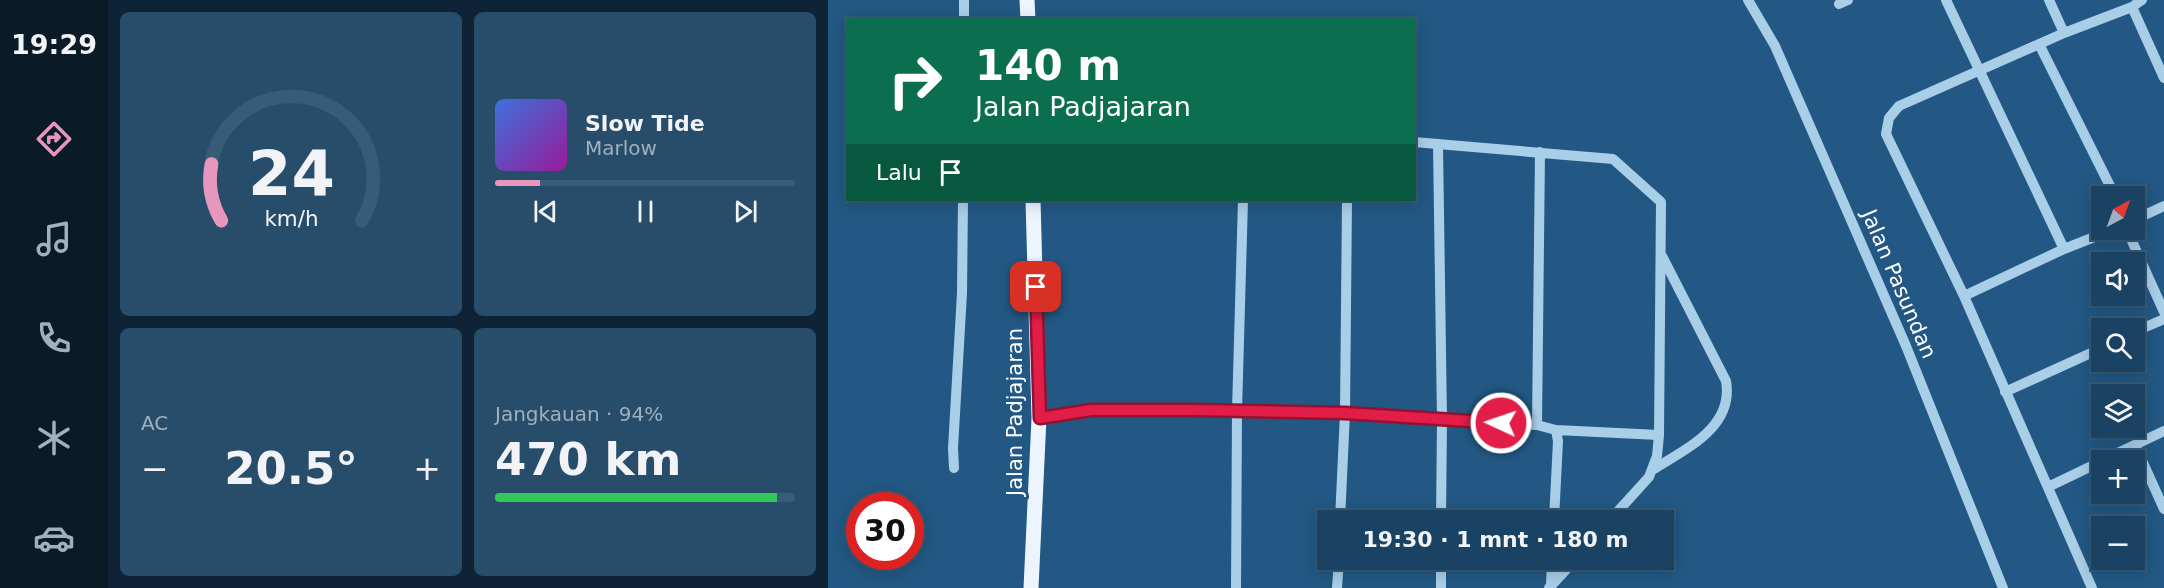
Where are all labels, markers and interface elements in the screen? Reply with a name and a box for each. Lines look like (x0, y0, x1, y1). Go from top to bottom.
text: 19:29 (11, 29, 97, 60)
text: 140 m (975, 41, 1121, 90)
icon: right (876, 42, 954, 120)
text: Jalan Padjajaran (975, 91, 1191, 122)
text: Slow Tide (585, 111, 705, 136)
icon: directions (33, 118, 75, 160)
text: Marlow (585, 136, 657, 160)
text: 24 (248, 137, 334, 210)
icon: arrive (934, 156, 967, 189)
text: Lalu (876, 160, 922, 185)
north arrow (2091, 186, 2145, 240)
map controls (2091, 186, 2145, 570)
icon: previous (529, 195, 562, 228)
icon: pause (629, 195, 662, 228)
icon: next (729, 195, 762, 228)
street label: Jalan Pasundan (1856, 204, 1941, 362)
text: km/h (264, 206, 318, 231)
icon: music (33, 218, 75, 260)
button: sound (2091, 252, 2145, 306)
pin (1010, 261, 1061, 312)
icon: arrive (1019, 270, 1052, 303)
icon: phone (33, 317, 75, 359)
button: search (2091, 318, 2145, 372)
street label: Jalan Padjajaran (1003, 328, 1027, 498)
button: layers (2091, 384, 2145, 438)
position arrow (1469, 391, 1533, 455)
text: Jangkauan · 94% (495, 402, 663, 426)
text: AC (141, 411, 168, 435)
icon: climate (33, 417, 75, 459)
text: 470 km (495, 433, 681, 486)
text: 20.5° (224, 442, 358, 495)
text: − (141, 449, 169, 488)
text: + (413, 449, 441, 488)
button: + (2091, 450, 2145, 504)
speed limit sign: 30 (846, 492, 924, 570)
button: − (2091, 516, 2145, 570)
icon: car (33, 517, 75, 559)
text: 19:30 · 1 mnt · 180 m (1363, 527, 1628, 552)

